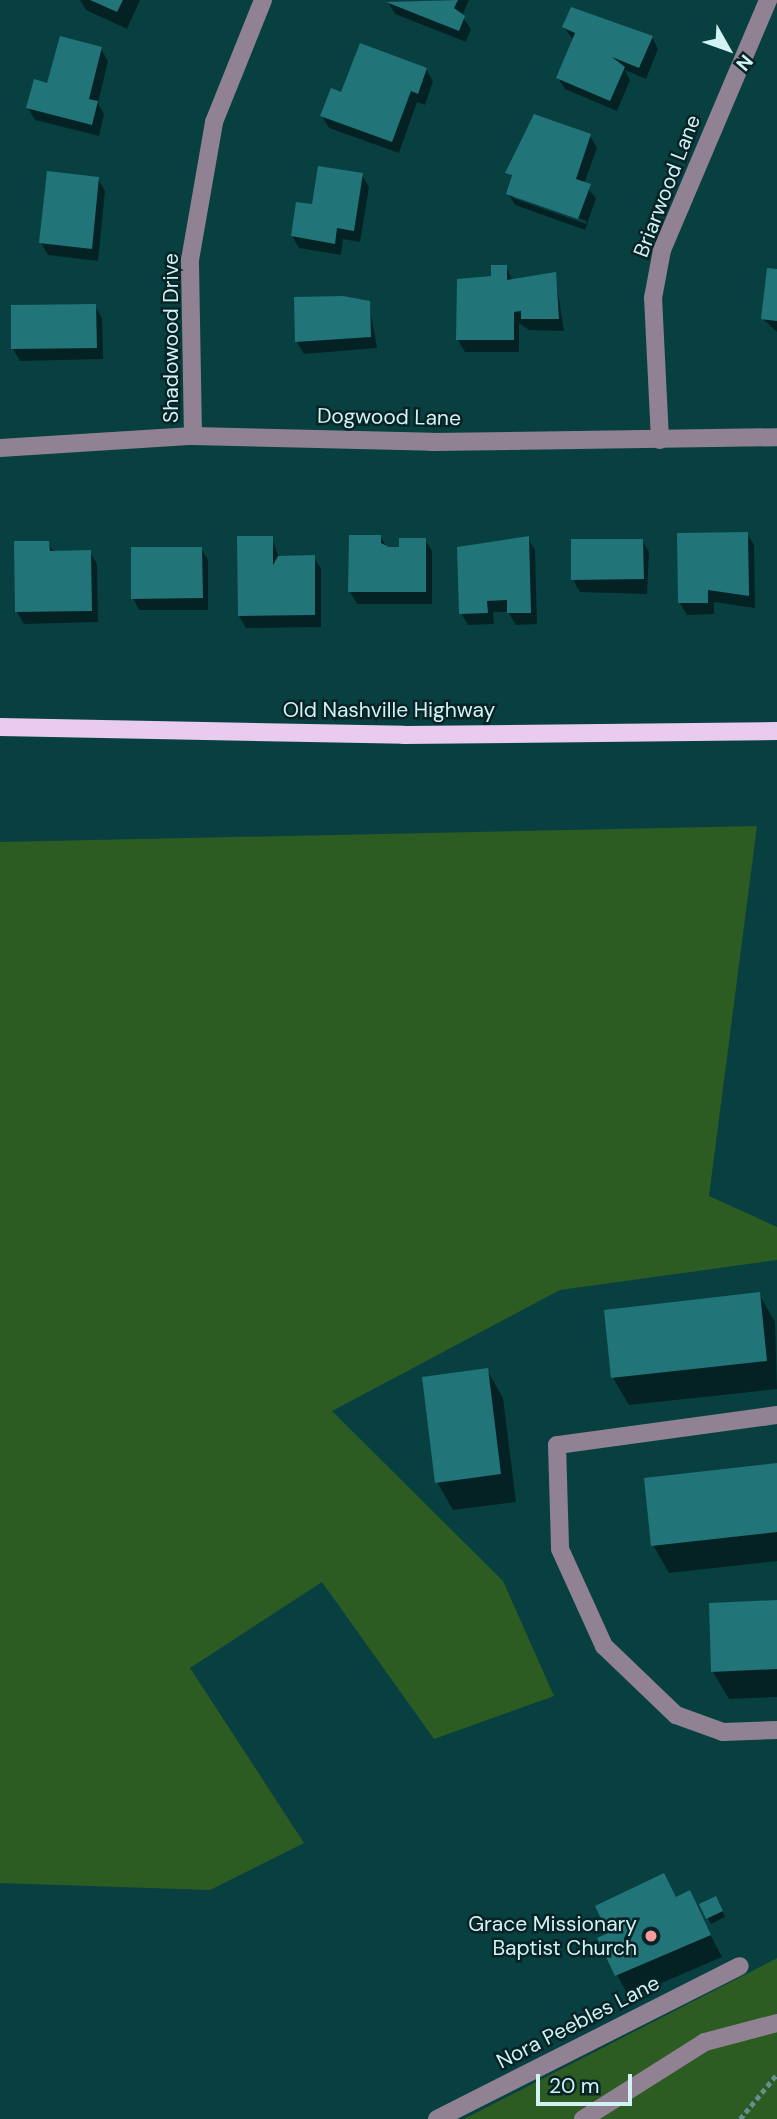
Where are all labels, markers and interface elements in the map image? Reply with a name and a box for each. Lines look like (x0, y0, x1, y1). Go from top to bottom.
north arrow (693, 14, 763, 84)
text: N (730, 49, 759, 76)
street label: Briarwood Lane (628, 111, 706, 261)
street label: Shadowood Drive (158, 253, 184, 423)
street label: Dogwood Lane (317, 403, 461, 431)
street label: Old Nashville Highway (283, 697, 495, 723)
place label: Grace Missionary Baptist Church (468, 1911, 637, 1961)
marker: Grace Missionary Baptist Church (643, 1928, 659, 1944)
street label: Nora Peebles Lane (492, 1970, 664, 2074)
scale bar (539, 2060, 635, 2104)
text: 20 m (549, 2072, 600, 2100)

